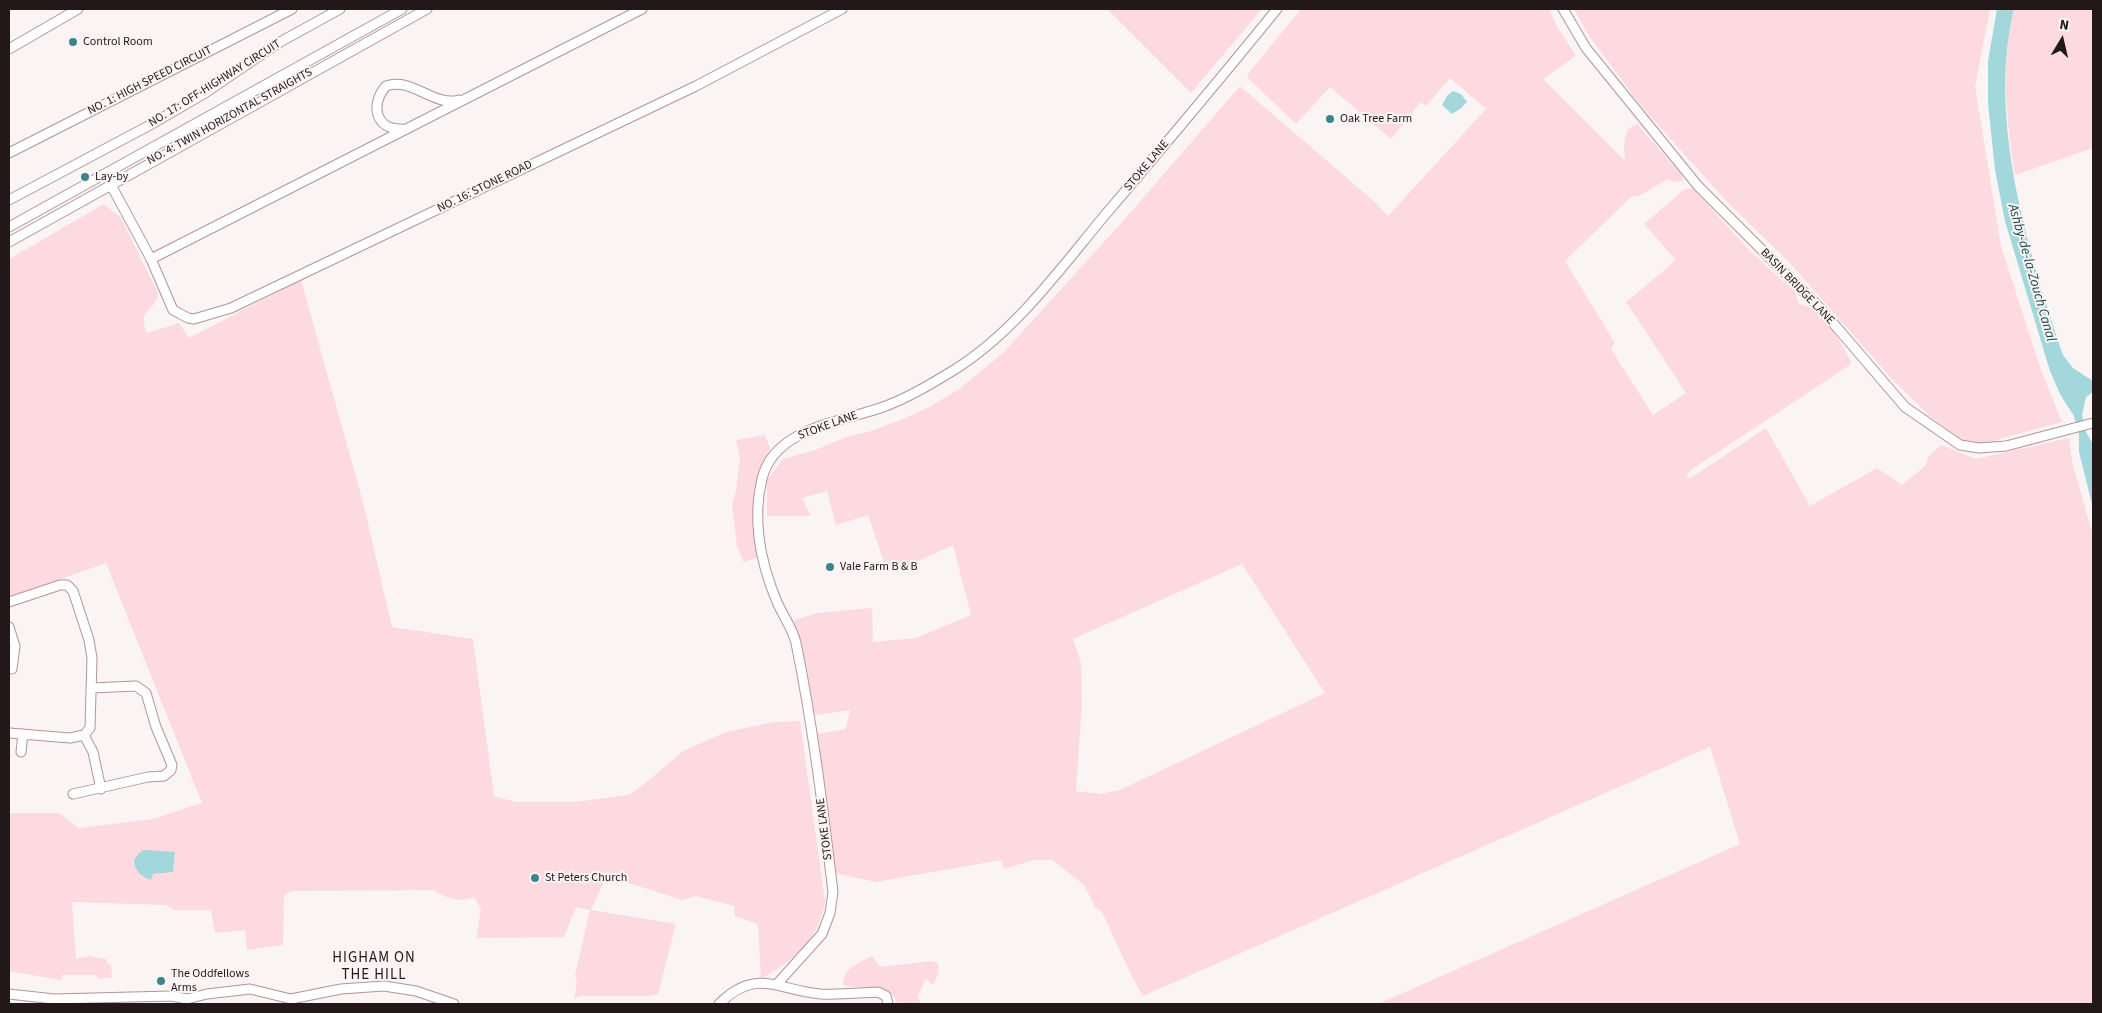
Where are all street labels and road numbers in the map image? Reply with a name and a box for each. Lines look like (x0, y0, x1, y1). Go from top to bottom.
street label: NO. 17: OFF-HIGHWAY CIRCUIT (146, 37, 284, 131)
street label: NO. 1: HIGH SPEED CIRCUIT (85, 43, 215, 119)
street label: NO. 4: TWIN HORIZONTAL STRAIGHTS (145, 65, 315, 169)
street label: STOKE LANE (1121, 137, 1173, 195)
street label: NO. 16: STONE ROAD (435, 158, 535, 216)
street label: BASIN BRIDGE LANE (1757, 246, 1837, 328)
street label: STOKE LANE (796, 409, 860, 443)
street label: STOKE LANE (814, 797, 836, 861)

